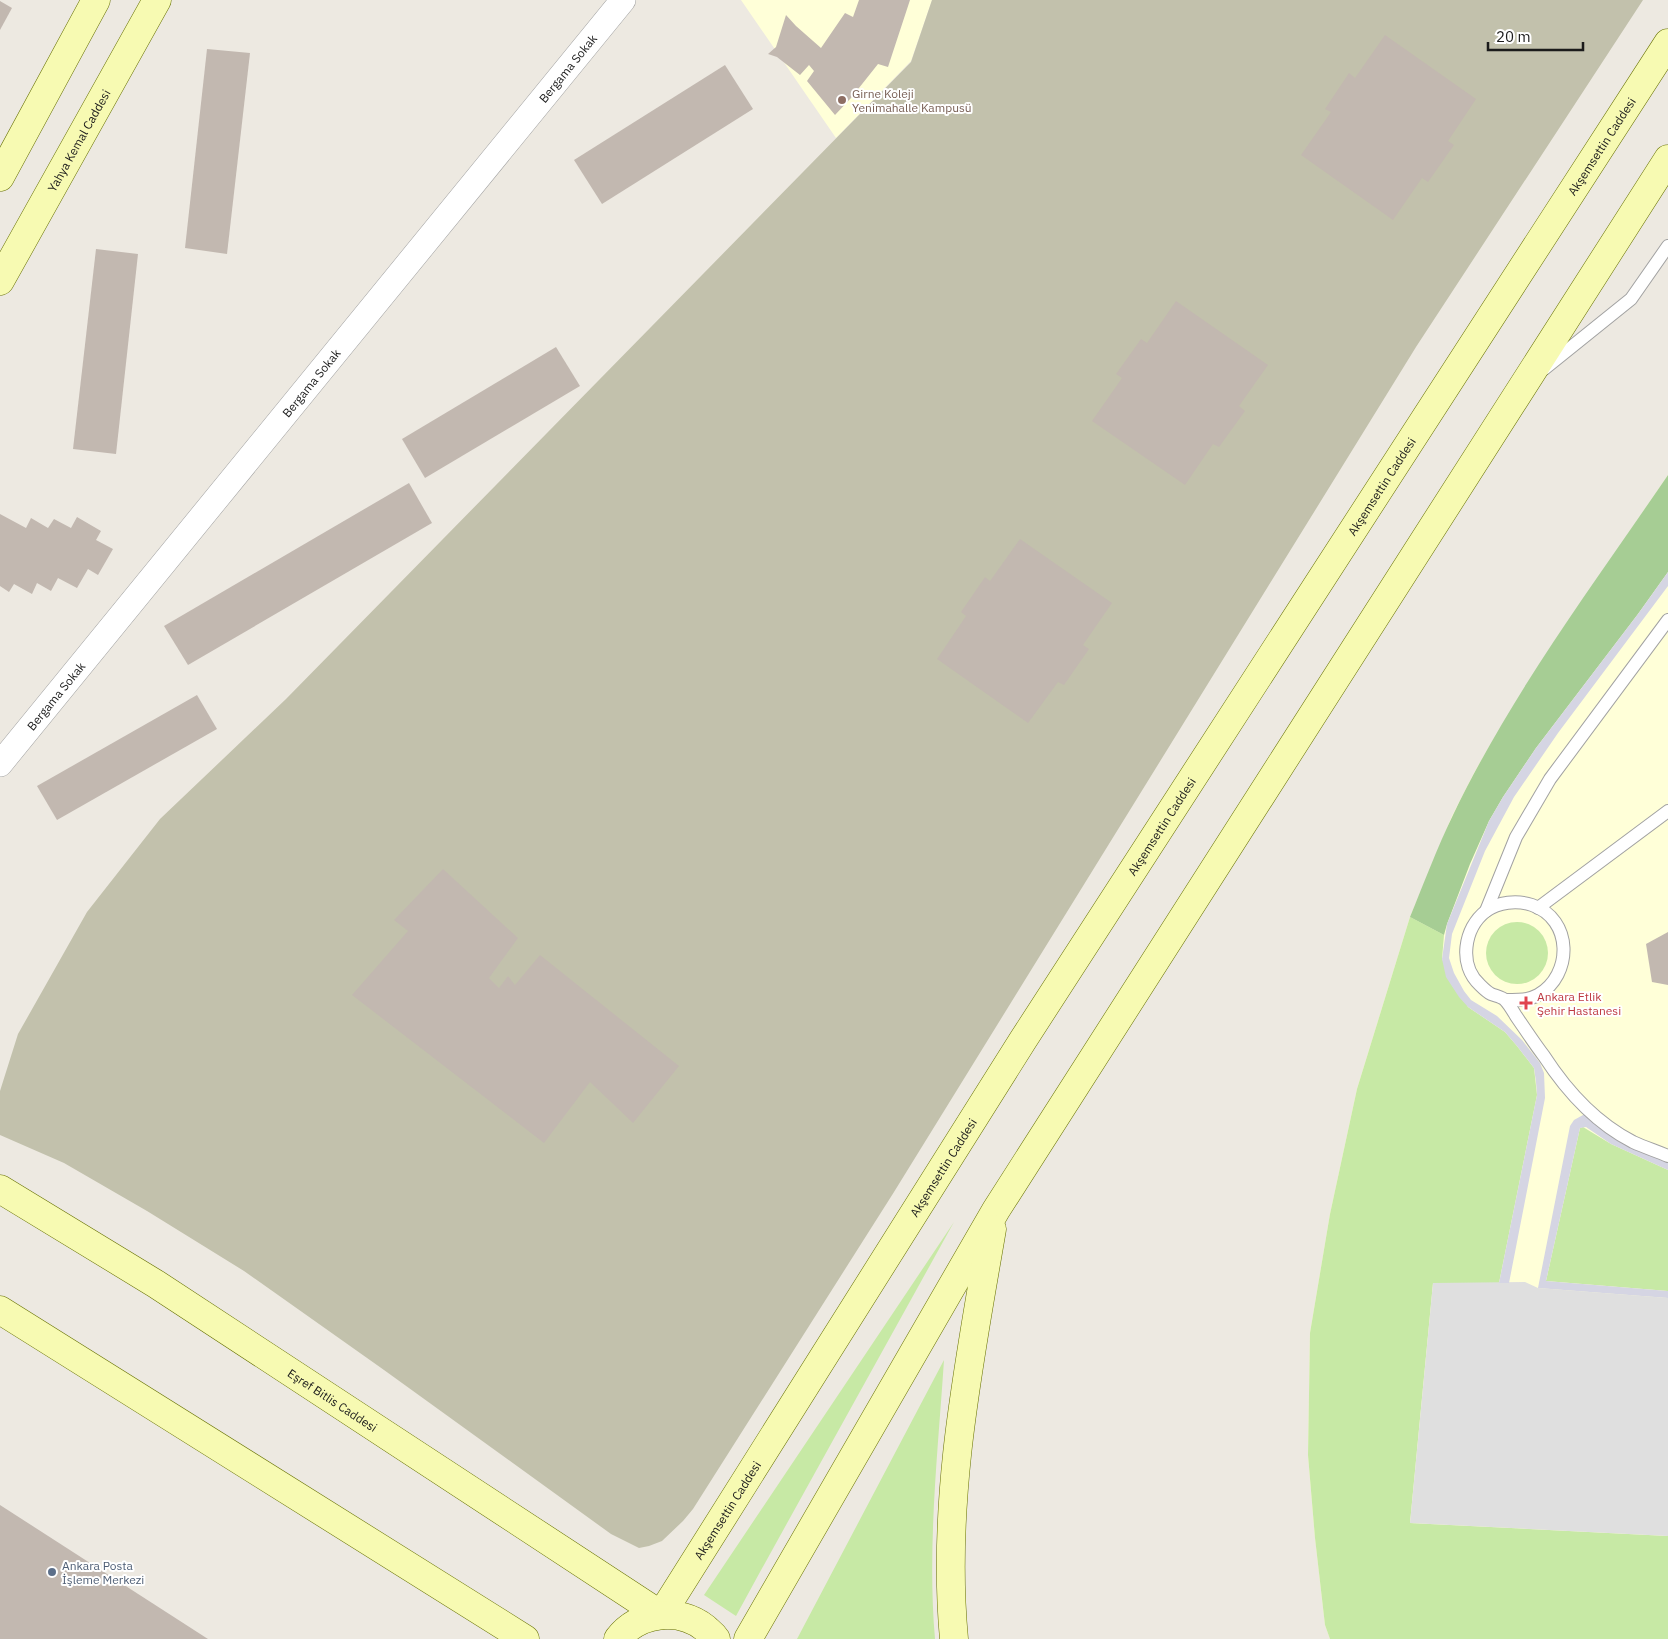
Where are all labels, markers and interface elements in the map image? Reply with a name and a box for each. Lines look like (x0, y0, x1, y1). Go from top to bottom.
scale bar (1488, 20, 1583, 52)
text: 20 m (1496, 27, 1531, 46)
street label: Bergama Sokak (535, 30, 600, 105)
place label: Girne Koleji Yenimahalle Kampusü (852, 86, 972, 115)
street label: Yahya Kemal Caddesi (44, 87, 113, 194)
marker: Girne Koleji Yenimahalle Kampusü (836, 94, 848, 106)
street label: Akşemsettin Caddesi (1564, 94, 1638, 198)
street label: Bergama Sokak (279, 345, 344, 420)
street label: Akşemsettin Caddesi (1344, 434, 1418, 538)
street label: Bergama Sokak (23, 658, 88, 733)
street label: Akşemsettin Caddesi (1124, 775, 1198, 878)
place label: Ankara Etlik Şehir Hastanesi (1537, 989, 1621, 1018)
marker: Ankara Etlik Şehir Hastanesi (1519, 996, 1533, 1010)
street label: Akşemsettin Caddesi (906, 1115, 979, 1219)
street label: Eşref Bitlis Caddesi (285, 1365, 380, 1435)
street label: Akşemsettin Caddesi (690, 1458, 764, 1562)
place label: Ankara Posta İşleme Merkezi (62, 1558, 144, 1587)
marker: Ankara Posta İşleme Merkezi (46, 1566, 58, 1578)

